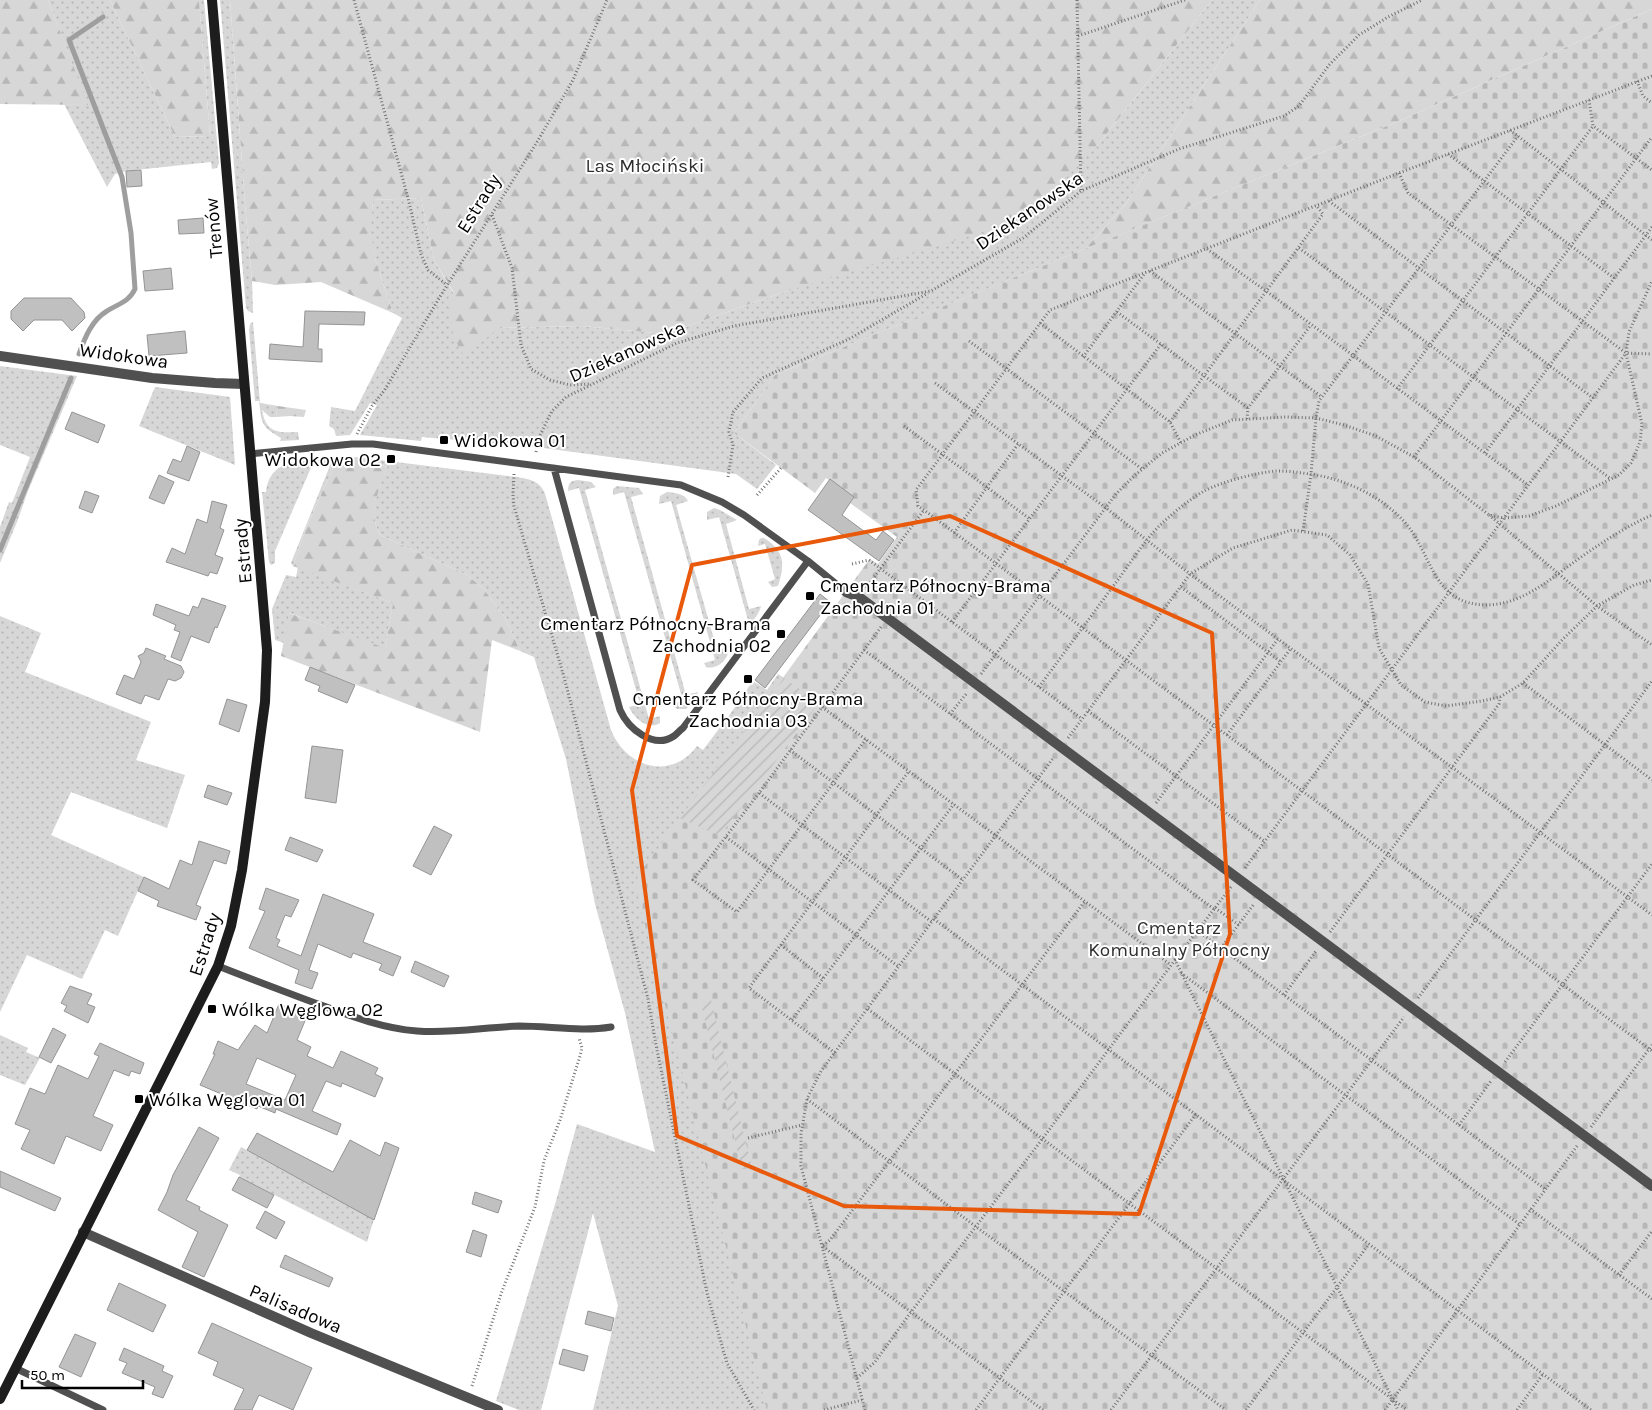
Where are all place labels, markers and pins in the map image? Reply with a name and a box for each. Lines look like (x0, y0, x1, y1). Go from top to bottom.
place label: Widokowa 01 (454, 430, 566, 452)
marker: Widokowa 01 (438, 434, 450, 446)
place label: Widokowa 02 (265, 449, 381, 471)
marker: Widokowa 02 (385, 453, 397, 465)
place label: Cmentarz Północny-Brama Zachodnia 01 (820, 575, 1051, 619)
marker: Cmentarz Północny-Brama Zachodnia 01 (804, 590, 816, 602)
place label: Cmentarz Północny-Brama Zachodnia 02 (540, 613, 771, 657)
marker: Cmentarz Północny-Brama Zachodnia 02 (775, 628, 787, 640)
marker: Cmentarz Północny-Brama Zachodnia 03 (742, 673, 754, 685)
place label: Cmentarz Północny-Brama Zachodnia 03 (633, 688, 863, 732)
place label: Wólka Węglowa 02 (222, 999, 383, 1021)
marker: Wólka Węglowa 02 (206, 1003, 218, 1015)
place label: Wólka Węglowa 01 (149, 1089, 306, 1111)
marker: Wólka Węglowa 01 (133, 1093, 145, 1105)

